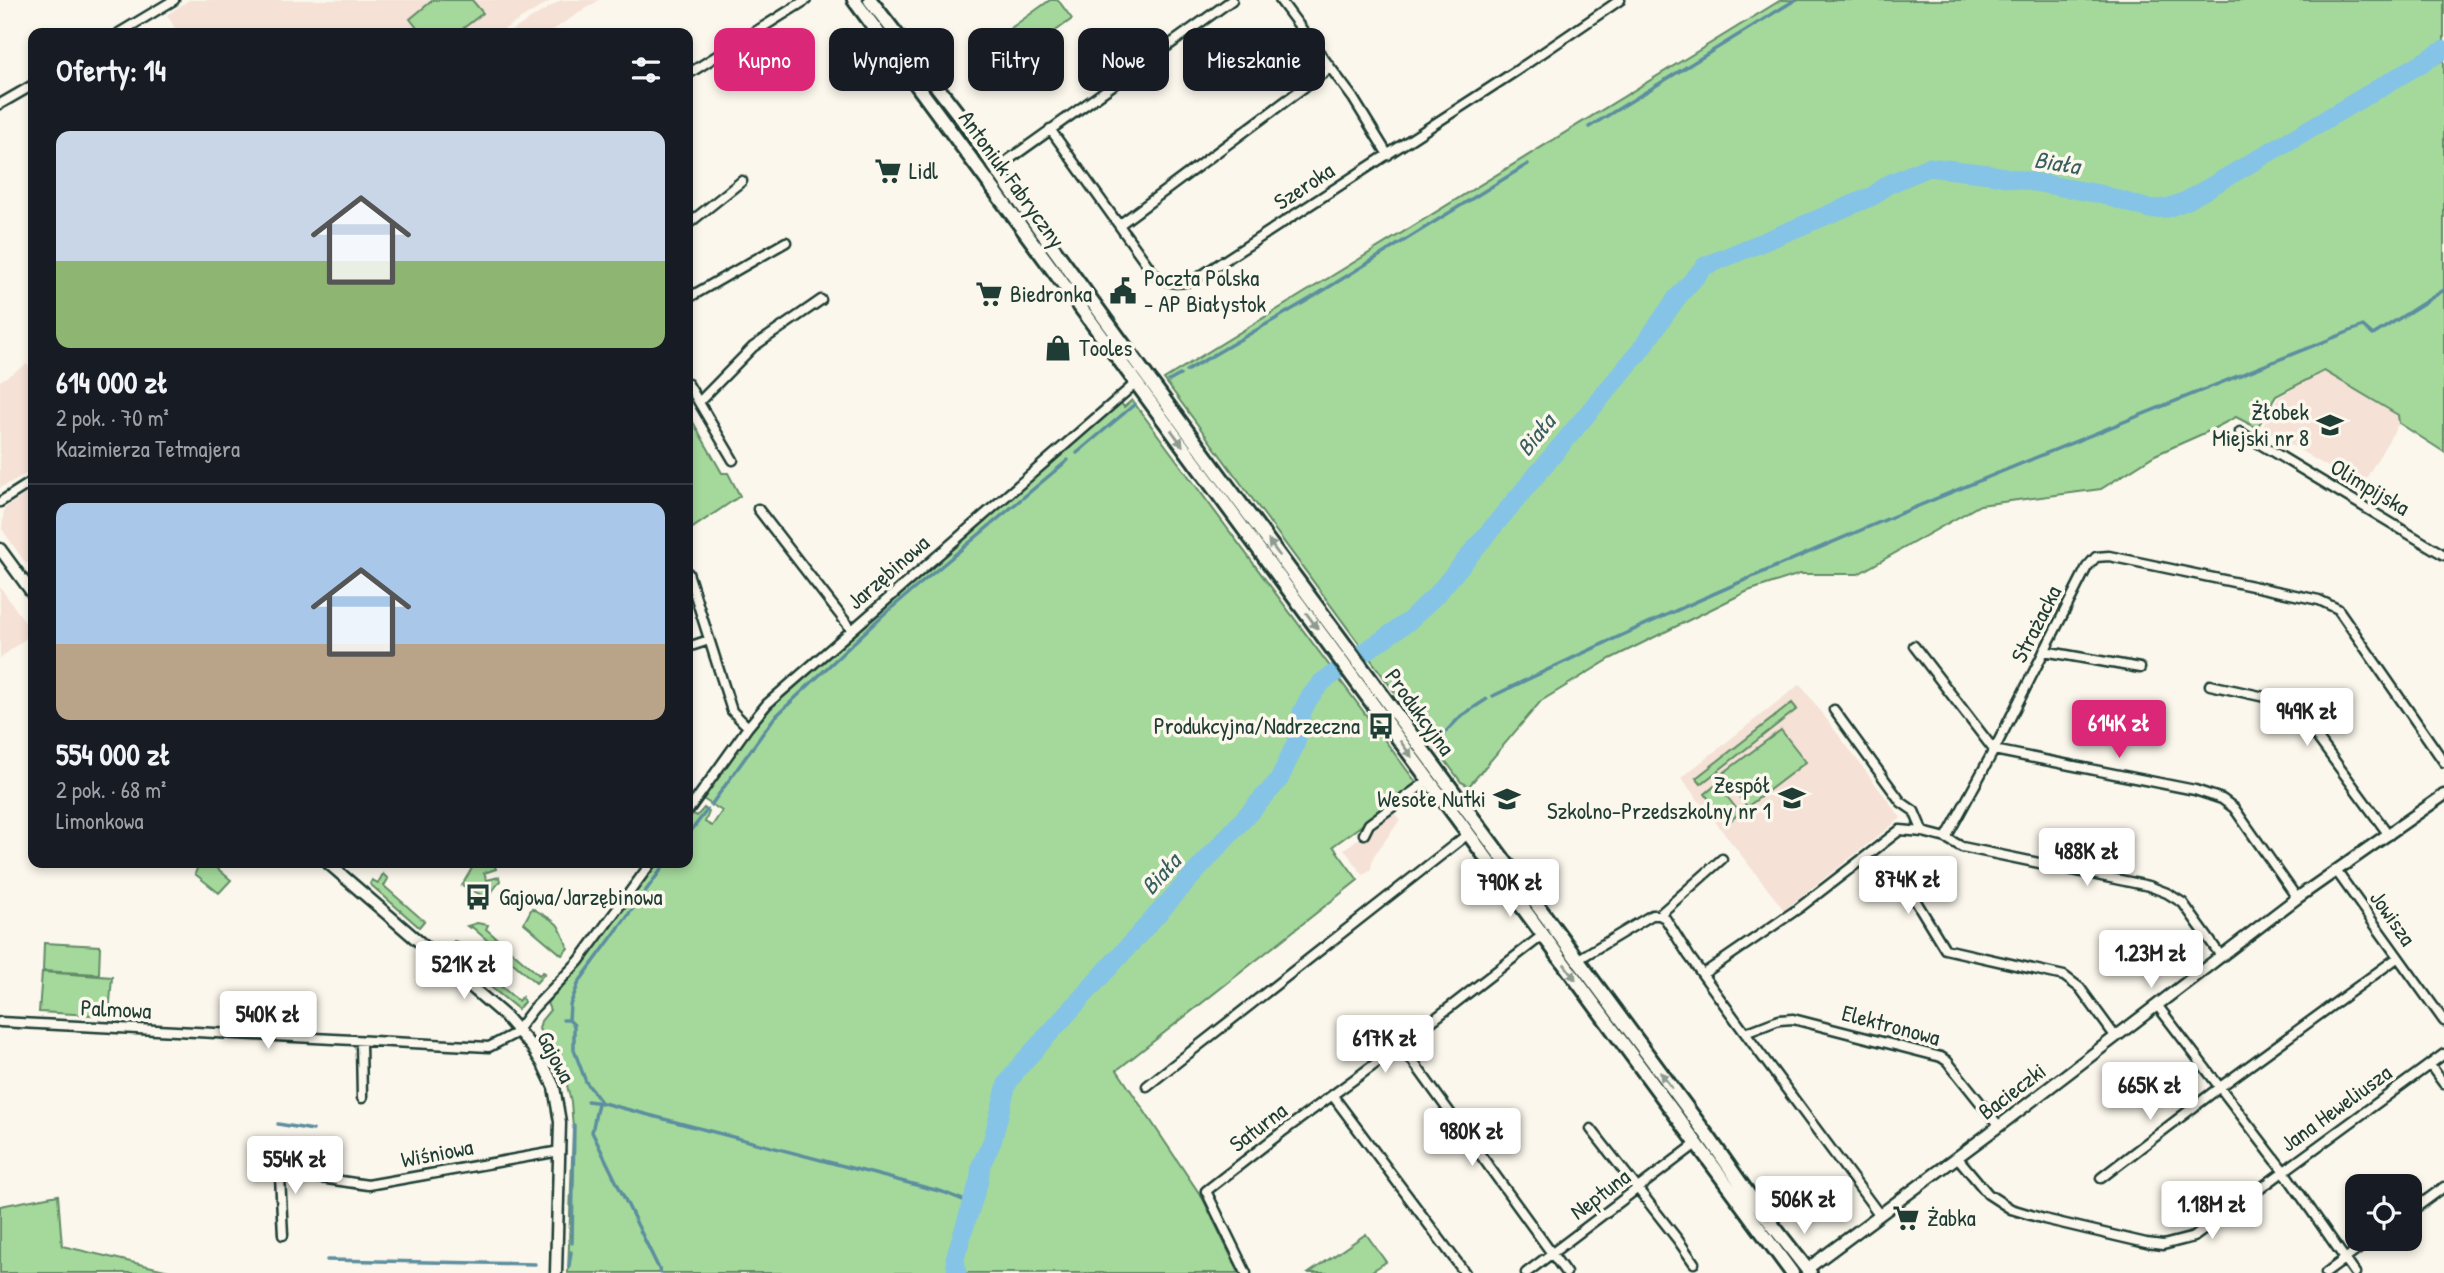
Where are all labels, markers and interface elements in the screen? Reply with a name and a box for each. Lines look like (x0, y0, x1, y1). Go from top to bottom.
chip: Kupno (714, 28, 815, 91)
chip: Wynajem (829, 28, 954, 91)
chip: Filtry (968, 28, 1064, 91)
chip: Nowe (1078, 28, 1169, 91)
chip: Mieszkanie (1183, 28, 1325, 91)
text: Oferty: 14 (56, 50, 166, 90)
icon: filters (627, 51, 665, 89)
street label: Antoniuk Fabryczny (952, 104, 1073, 254)
water label: Biała (2032, 143, 2085, 182)
place label: Lidl (909, 155, 939, 186)
street label: Szeroka (1268, 155, 1340, 217)
supermarket icon: Lidl (873, 156, 903, 186)
icon: home (298, 177, 424, 303)
place label: Poczta Polska - AP Białystok (1144, 262, 1266, 319)
public building icon: Poczta Polska - AP Białystok (1108, 276, 1138, 306)
place label: Biedronka (1010, 278, 1092, 309)
supermarket icon: Biedronka (974, 279, 1004, 309)
place label: Tooles (1079, 332, 1133, 363)
shop icon: Tooles (1043, 333, 1073, 363)
text: 614 000 zł (56, 362, 168, 402)
place label: Żłobek Miejski nr 8 (2212, 396, 2309, 453)
text: 2 pok. · 70 m² (56, 402, 169, 433)
water label: Biała (1508, 405, 1564, 462)
school or university icon: Żłobek Miejski nr 8 (2315, 410, 2345, 440)
one-way arrow (1170, 429, 1184, 447)
text: Kazimierza Tetmajera (56, 433, 240, 464)
street label: Olimpijska (2325, 451, 2416, 522)
street label: Jarzębinowa (840, 527, 935, 616)
one-way arrow (1267, 539, 1281, 557)
icon: home (298, 549, 424, 675)
street label: Strażacka (2003, 580, 2068, 668)
one-way arrow (1305, 612, 1319, 630)
street label: Produkcyjna (1378, 662, 1462, 761)
pin: 949K zł (2242, 688, 2372, 748)
text: 949K zł (2276, 695, 2338, 726)
pin: 614K zł (2054, 700, 2184, 760)
text: 614K zł (2088, 707, 2150, 738)
place label: Produkcyjna/Nadrzeczna (1154, 710, 1360, 741)
bus stop icon: Produkcyjna/Nadrzeczna (1366, 711, 1396, 741)
text: 554 000 zł (56, 734, 171, 774)
one-way arrow (1399, 740, 1414, 758)
place label: Zespół Szkolno-Przedszkolny nr 1 (1547, 769, 1771, 826)
text: 2 pok. · 68 m² (56, 774, 166, 805)
place label: Wesołe Nutki (1377, 783, 1486, 814)
school or university icon: Zespół Szkolno-Przedszkolny nr 1 (1777, 783, 1807, 813)
school or university icon: Wesołe Nutki (1492, 784, 1522, 814)
text: Limonkowa (56, 805, 144, 836)
pin: 488K zł (2022, 828, 2152, 888)
text: 488K zł (2055, 835, 2119, 866)
water label: Biała (1133, 844, 1189, 901)
pin: 874K zł (1843, 856, 1973, 916)
pin: 790K zł (1445, 860, 1575, 919)
text: 874K zł (1875, 863, 1941, 894)
text: 790K zł (1477, 866, 1543, 897)
place label: Gajowa/Jarzębinowa (499, 881, 662, 912)
bus stop icon: Gajowa/Jarzębinowa (463, 882, 493, 912)
street label: Jowisza (2363, 884, 2424, 952)
pin: 1.23M zł (2079, 930, 2223, 990)
text: 1.23M zł (2115, 937, 2187, 968)
pin: 521K zł (399, 942, 529, 1001)
text: 521K zł (432, 948, 496, 979)
one-way arrow (1563, 963, 1577, 981)
street label: Palmowa (80, 991, 152, 1026)
pin: 540K zł (203, 992, 333, 1051)
street label: Elektronowa (1839, 997, 1944, 1052)
text: 540K zł (236, 998, 300, 1029)
pin: 617K zł (1320, 1016, 1450, 1075)
text: 617K zł (1353, 1022, 1417, 1053)
street label: Gajowa (530, 1025, 583, 1088)
street label: Bacieczki (1971, 1055, 2052, 1126)
street label: Jana Heweliusza (2274, 1057, 2397, 1158)
pin: 665K zł (2085, 1062, 2215, 1122)
text: 665K zł (2118, 1069, 2182, 1100)
one-way arrow (1660, 1071, 1674, 1089)
street label: Saturna (1222, 1095, 1293, 1159)
pin: 980K zł (1407, 1108, 1537, 1168)
text: 980K zł (1440, 1115, 1504, 1146)
street label: Wiśniowa (398, 1130, 476, 1175)
pin: 554K zł (230, 1136, 360, 1196)
text: 554K zł (263, 1143, 327, 1174)
street label: Neptuna (1563, 1161, 1636, 1226)
map controls (2345, 1174, 2422, 1251)
button: locate (2345, 1174, 2422, 1251)
pin: 506K zł (1739, 1176, 1869, 1236)
pin: 1.18M zł (2140, 1182, 2284, 1241)
text: 506K zł (1771, 1183, 1837, 1214)
text: 1.18M zł (2177, 1188, 2247, 1219)
place label: Żabka (1927, 1202, 1976, 1233)
supermarket icon: Żabka (1891, 1203, 1921, 1233)

